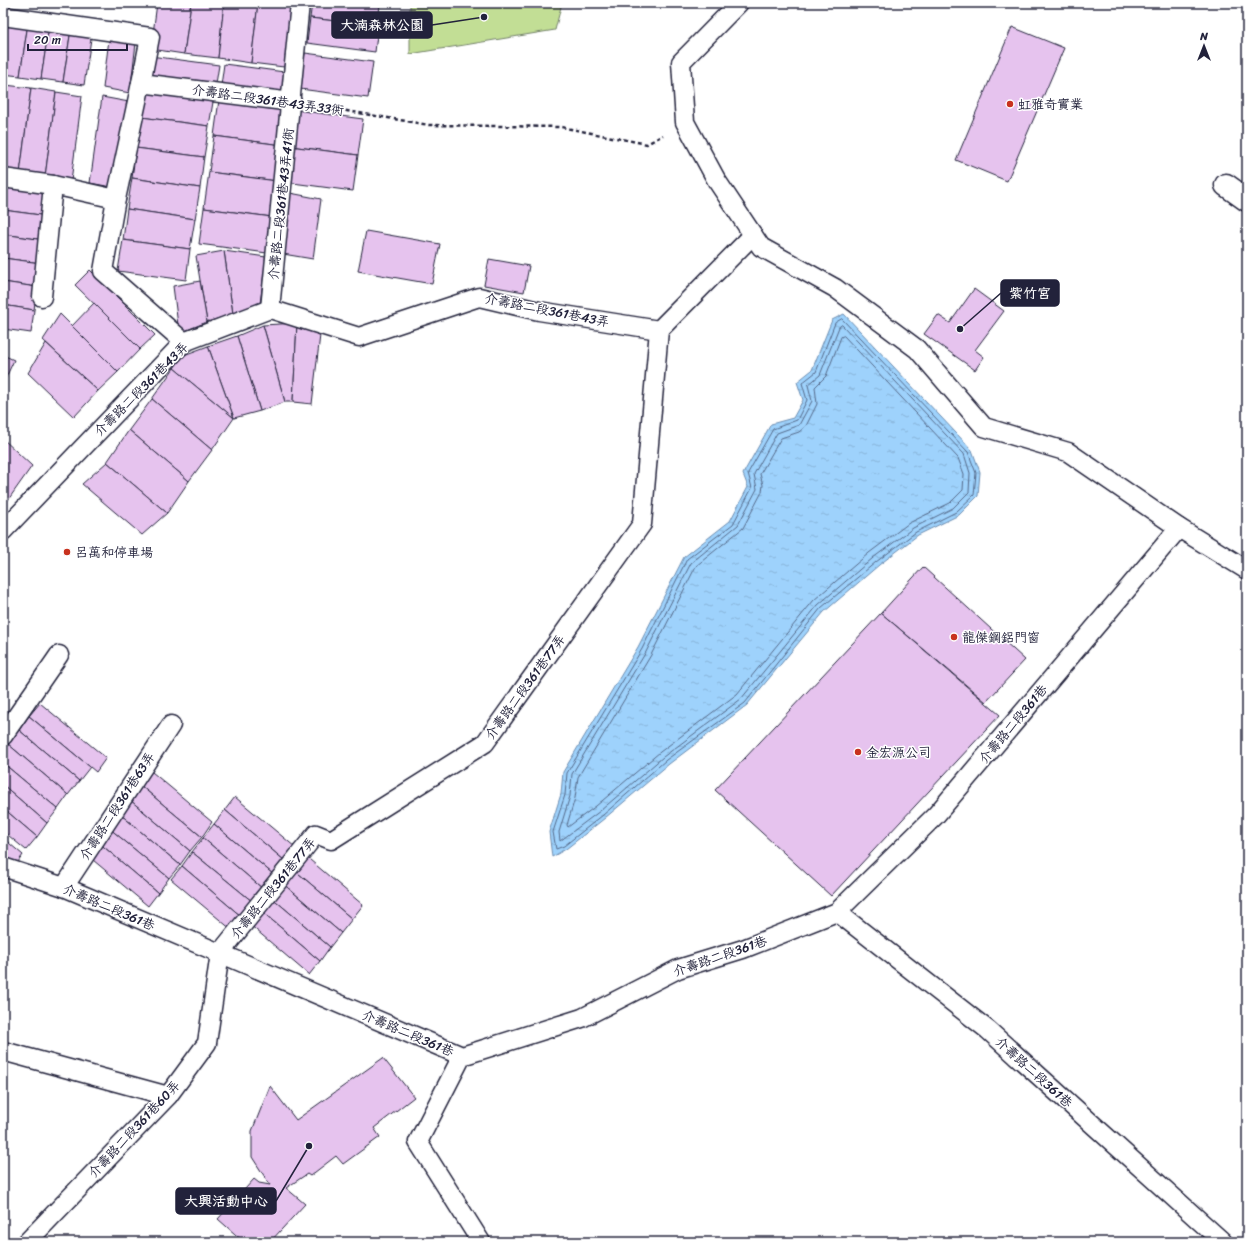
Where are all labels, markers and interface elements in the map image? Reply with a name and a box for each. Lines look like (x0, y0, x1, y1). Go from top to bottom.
callout: 大湳森林公園 (332, 12, 432, 38)
text: 大湳森林公園 (340, 13, 424, 38)
scale bar (28, 26, 127, 52)
north arrow (1184, 26, 1224, 66)
text: N (1199, 27, 1208, 46)
text: 20 m (34, 29, 61, 51)
street label: 介壽路二段361巷43弄33衖 (190, 78, 346, 122)
place label: 虹雅奇實業 (1018, 93, 1083, 116)
marker: 虹雅奇實業 (1005, 99, 1015, 109)
street label: 介壽路二段361巷43弄41衖 (262, 127, 300, 281)
callout: 紫竹宮 (1001, 280, 1059, 306)
text: 紫竹宮 (1009, 281, 1051, 306)
street label: 介壽路二段361巷43弄 (483, 287, 611, 333)
street label: 介壽路二段361巷43弄 (88, 336, 194, 442)
place label: 呂萬和停車場 (75, 541, 153, 564)
marker: 呂萬和停車場 (62, 547, 72, 557)
place label: 龍傑鋼鋁門窗 (962, 626, 1040, 649)
street label: 介壽路二段361巷77弄 (479, 629, 571, 745)
marker: 龍傑鋼鋁門窗 (949, 632, 959, 642)
street label: 介壽路二段361巷 (973, 679, 1053, 769)
place label: 金宏源公司 (866, 741, 931, 764)
street label: 介壽路二段361巷63弄 (73, 747, 161, 865)
marker: 金宏源公司 (853, 747, 863, 757)
street label: 介壽路二段361巷77弄 (224, 832, 322, 944)
street label: 介壽路二段361巷 (59, 877, 159, 937)
street label: 介壽路二段361巷 (670, 929, 770, 983)
street label: 介壽路二段361巷 (358, 1003, 458, 1063)
street label: 介壽路二段361巷 (990, 1031, 1078, 1113)
street label: 介壽路二段361巷60弄 (82, 1075, 186, 1183)
callout: 大興活動中心 (176, 1188, 276, 1214)
text: 大興活動中心 (184, 1189, 268, 1214)

